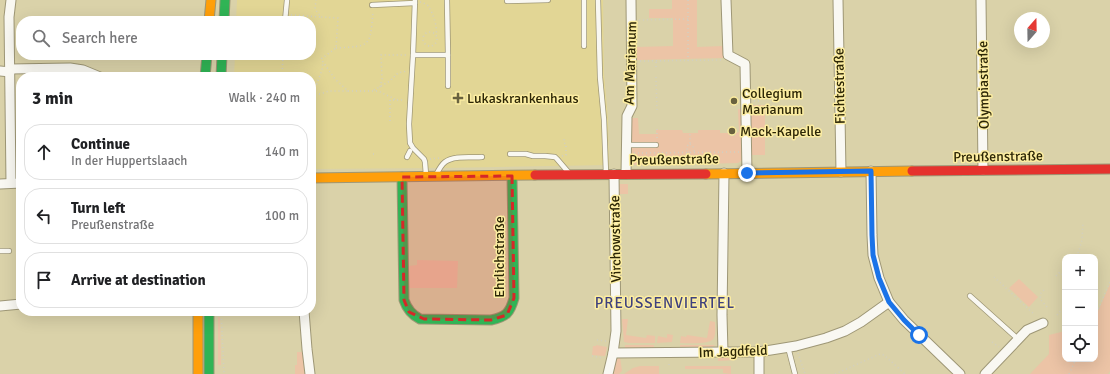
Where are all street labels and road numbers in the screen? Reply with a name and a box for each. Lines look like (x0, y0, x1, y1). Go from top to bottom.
street label: Am Marianum (621, 21, 640, 105)
street label: Olympiastraße (974, 41, 993, 129)
street label: Fichtestraße (830, 48, 849, 124)
street label: Preußenstraße (953, 147, 1043, 166)
street label: Preußenstraße (629, 150, 719, 169)
street label: Virchowstraße (606, 195, 625, 283)
street label: Ehrlichstraße (491, 216, 508, 298)
street label: Im Jagdfeld (698, 342, 768, 361)

